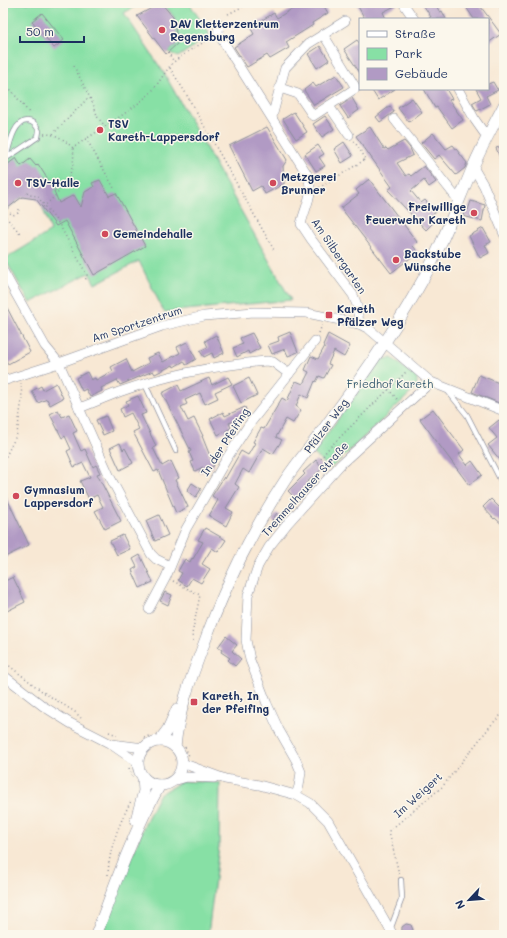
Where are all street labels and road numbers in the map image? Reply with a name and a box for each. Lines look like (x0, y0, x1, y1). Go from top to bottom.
street label: Am Silbergarten (309, 215, 370, 296)
street label: Am Sportzentrum (90, 302, 184, 345)
street label: Pfälzer Weg (300, 395, 351, 456)
street label: In der Pfeifing (197, 405, 252, 479)
street label: Tremmelhauser Straße (258, 438, 351, 539)
street label: Im Weigert (390, 769, 445, 820)

